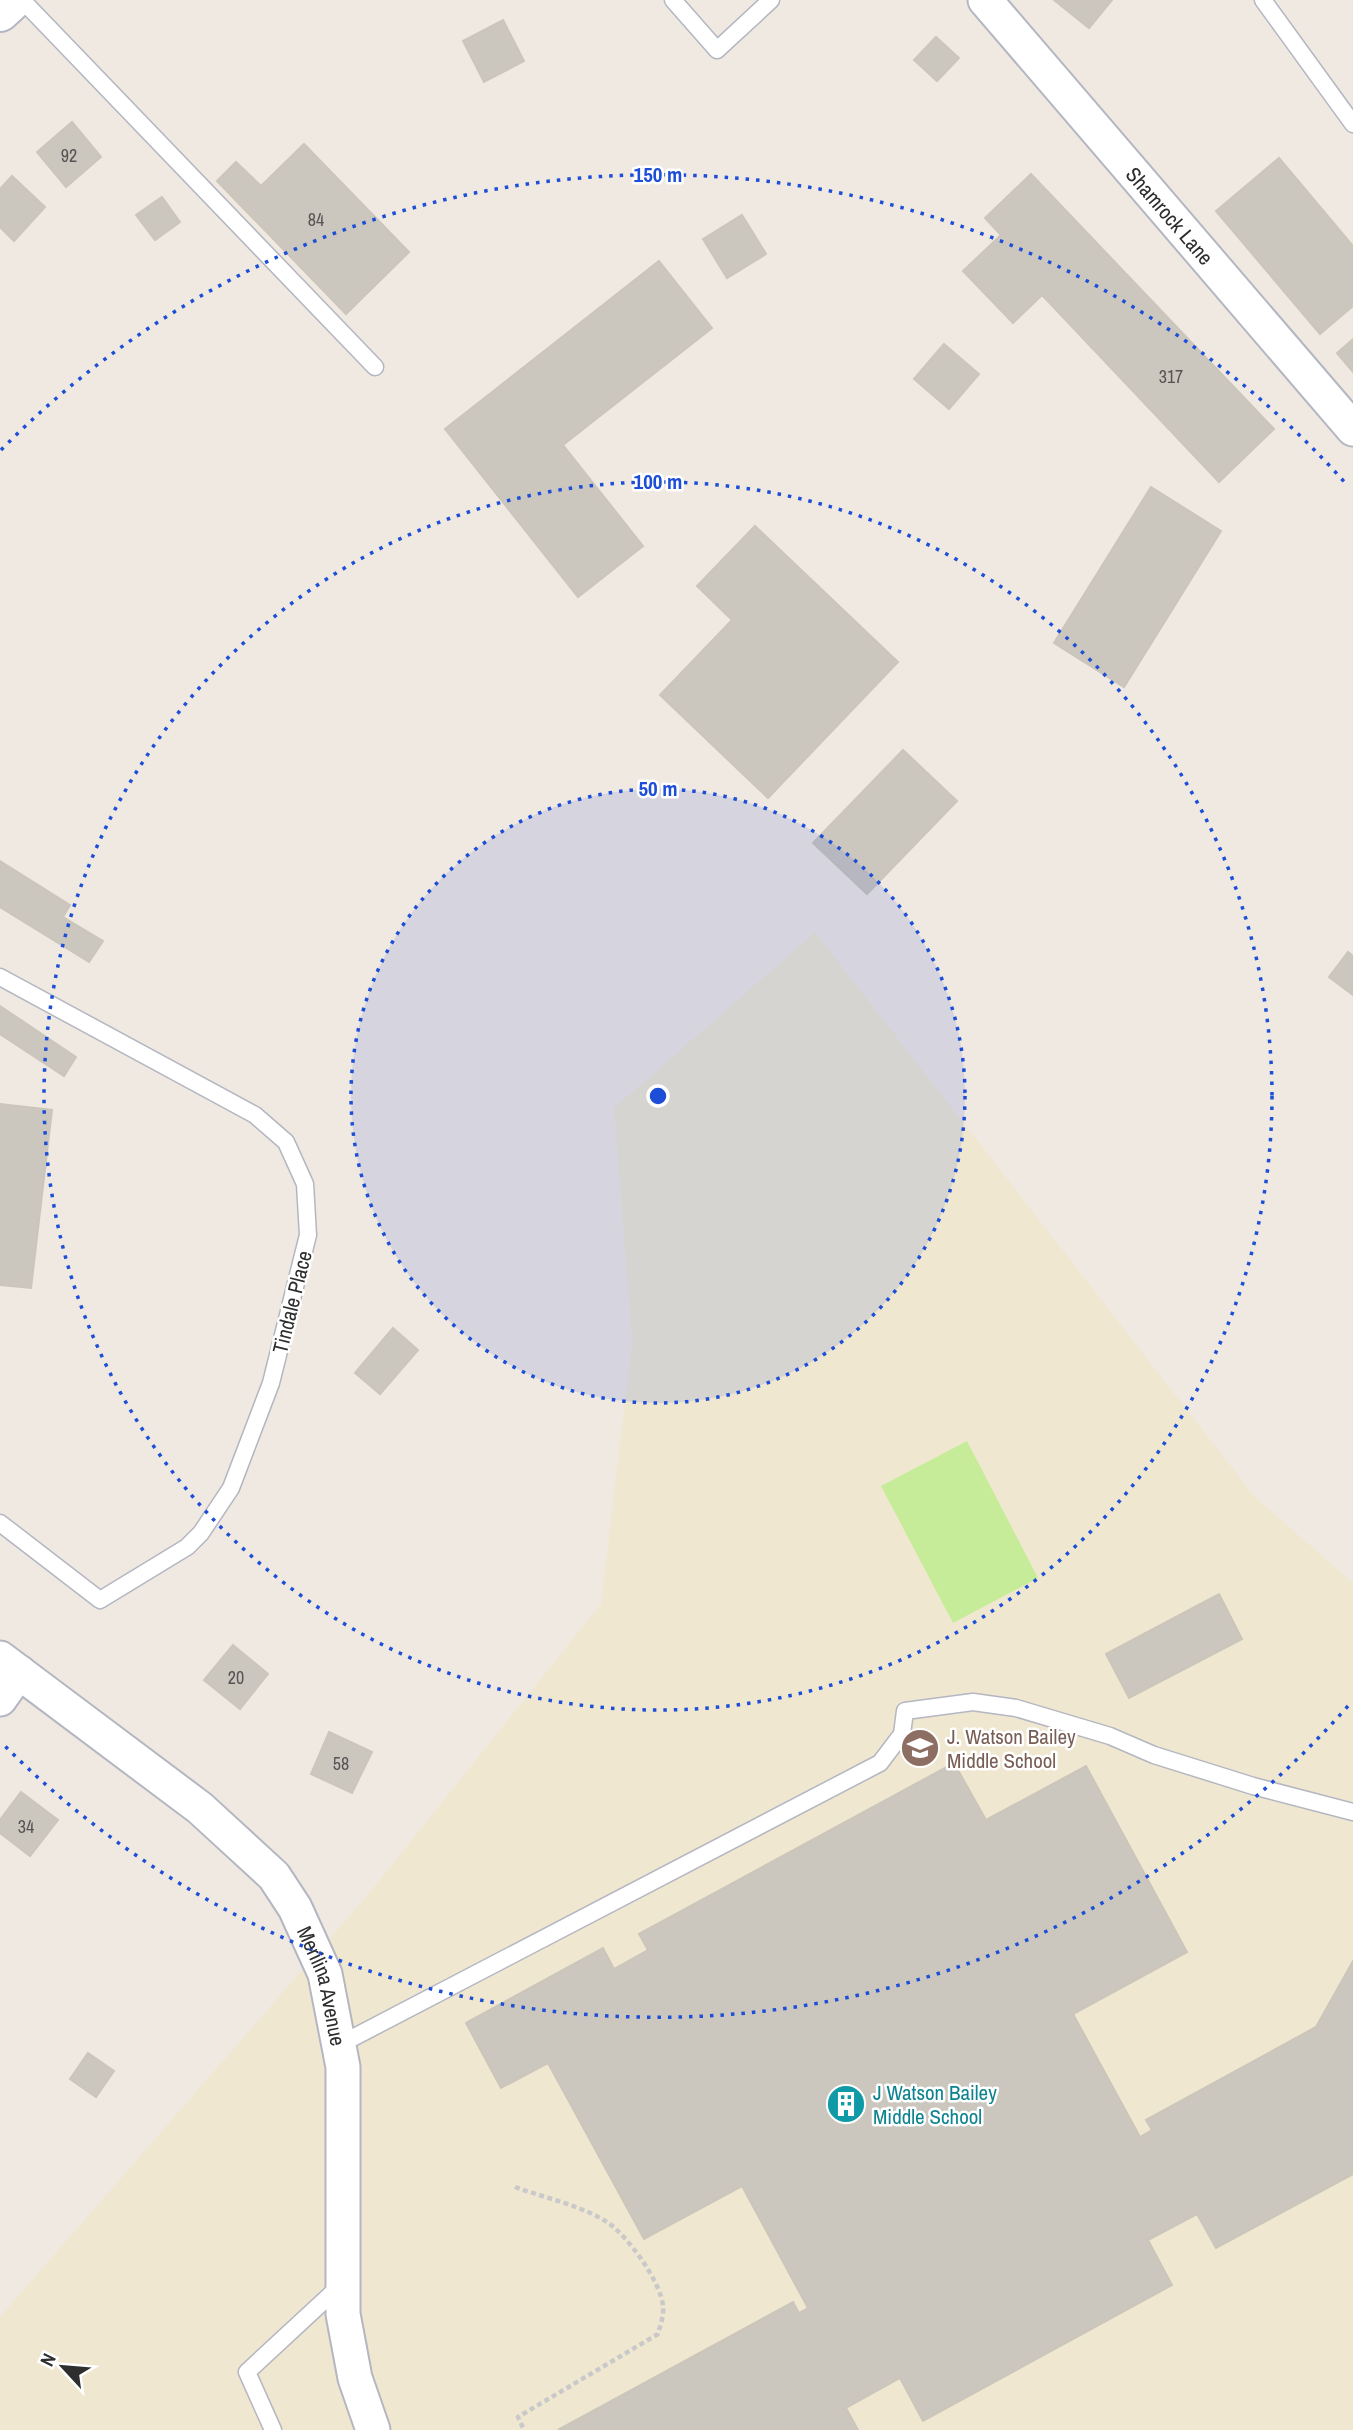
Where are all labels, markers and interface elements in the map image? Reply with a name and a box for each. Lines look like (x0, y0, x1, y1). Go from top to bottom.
house number: 92 (61, 143, 77, 168)
text: 150 m (634, 160, 682, 189)
street label: Shamrock Lane (1120, 160, 1220, 271)
house number: 84 (308, 207, 324, 232)
house number: 317 (1159, 364, 1183, 389)
text: 100 m (634, 467, 682, 496)
text: 50 m (638, 774, 678, 803)
centre of rings (646, 1084, 670, 1108)
street label: Tindale Place (265, 1248, 319, 1356)
house number: 20 (228, 1665, 244, 1690)
place label: J. Watson Bailey Middle School (947, 1722, 1076, 1775)
school or university icon: J. Watson Bailey Middle School (899, 1727, 941, 1769)
house number: 58 (333, 1751, 349, 1776)
house number: 34 (18, 1814, 34, 1839)
street label: Merilina Avenue (291, 1921, 353, 2048)
place label: J Watson Bailey Middle School (873, 2078, 997, 2131)
building icon: J Watson Bailey Middle School (825, 2083, 867, 2125)
north arrow (28, 2332, 98, 2402)
text: N (34, 2349, 62, 2370)

